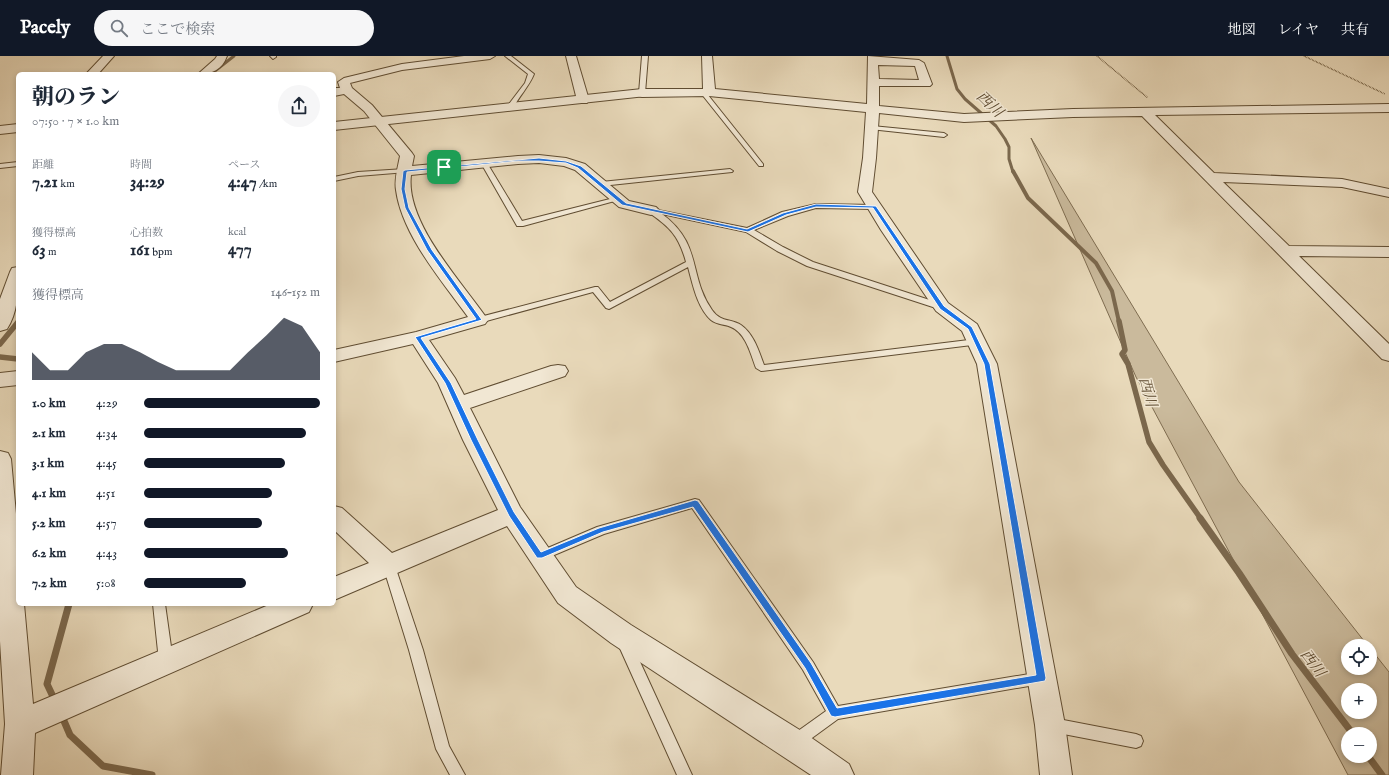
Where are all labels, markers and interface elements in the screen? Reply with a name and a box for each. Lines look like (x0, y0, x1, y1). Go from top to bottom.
search box (94, 10, 374, 46)
text: Pacely (20, 16, 70, 40)
icon: search (108, 17, 130, 39)
text: ここで検索 (140, 20, 215, 39)
text: 地図 (1228, 21, 1256, 39)
text: レイヤ (1278, 21, 1319, 39)
text: 共有 (1341, 21, 1369, 39)
text: 朝のラン (32, 84, 120, 112)
button: share (278, 85, 320, 127)
water label: 西川 (972, 87, 1008, 123)
text: 07:50 · 7 × 1.0 km (32, 113, 119, 130)
pin (427, 150, 461, 184)
icon: arrive (433, 156, 455, 178)
text: 距離 (32, 158, 54, 172)
text: 時間 (130, 158, 152, 172)
text: ペース (228, 158, 260, 172)
text: 7.21 (32, 172, 58, 193)
text: 34:29 (130, 172, 165, 193)
text: 4:47 (228, 172, 257, 193)
text: km (58, 177, 75, 191)
text: /km (257, 177, 277, 191)
text: kcal (228, 225, 246, 239)
text: 獲得標高 (32, 226, 76, 240)
text: 心拍数 (130, 226, 163, 240)
text: 477 (228, 239, 252, 260)
text: 63 (32, 240, 46, 261)
text: 161 (130, 240, 150, 261)
text: m (46, 245, 56, 259)
text: bpm (150, 245, 172, 259)
text: 146–152 m (270, 284, 320, 301)
text: 獲得標高 (32, 287, 84, 304)
water label: 西川 (1134, 375, 1161, 411)
text: 1.0 km (32, 395, 66, 412)
text: 4:29 (96, 395, 118, 412)
text: 2.1 km (32, 425, 66, 442)
text: 4:34 (96, 425, 117, 442)
text: 3.1 km (32, 455, 64, 472)
text: 4:45 (96, 455, 117, 472)
text: 4.1 km (32, 485, 66, 502)
text: 4:51 (96, 485, 115, 502)
text: 5.2 km (32, 515, 65, 532)
text: 4:57 (96, 515, 117, 532)
text: 6.2 km (32, 545, 66, 562)
text: 4:43 (96, 545, 117, 562)
text: 7.2 km (32, 575, 67, 592)
text: 5:08 (96, 575, 116, 592)
map controls (1341, 639, 1377, 763)
button: locate (1341, 639, 1377, 675)
water label: 西川 (1296, 646, 1330, 683)
button: + (1341, 683, 1377, 719)
button: − (1341, 727, 1377, 763)

